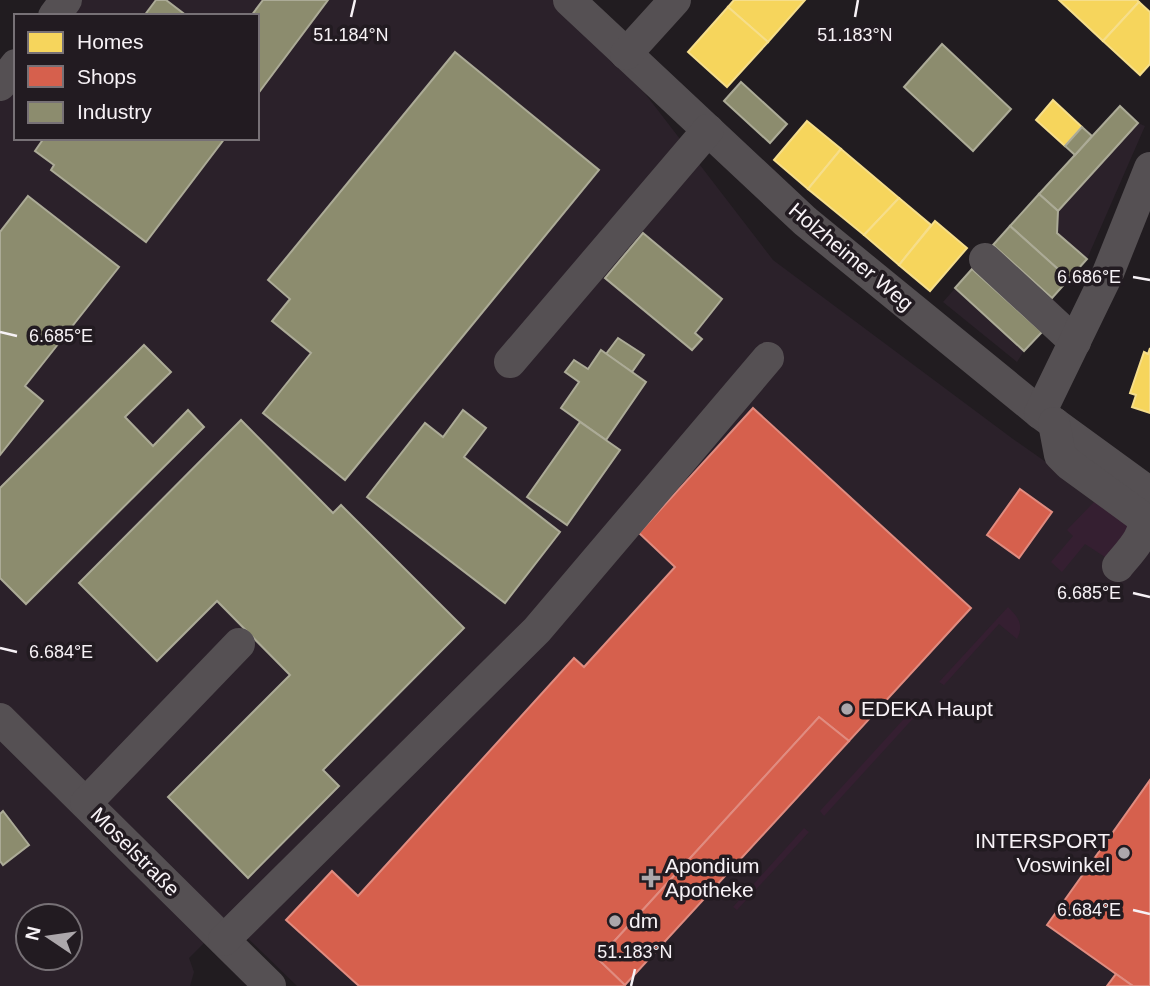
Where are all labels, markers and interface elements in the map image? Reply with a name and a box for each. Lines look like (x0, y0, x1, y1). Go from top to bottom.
legend (14, 14, 259, 140)
text: 51.184°N (313, 25, 389, 45)
text: 51.183°N (817, 25, 893, 45)
text: Homes (77, 30, 144, 53)
text: Shops (77, 65, 137, 88)
text: Industry (77, 100, 152, 123)
street label: Holzheimer Weg (785, 198, 918, 315)
text: 6.686°E (1057, 267, 1121, 287)
text: 6.685°E (29, 326, 93, 346)
text: 6.685°E (1057, 583, 1121, 603)
text: 6.684°E (29, 642, 93, 662)
place label: EDEKA Haupt (861, 697, 993, 720)
marker: EDEKA Haupt (839, 701, 855, 717)
street label: Moselstraße (86, 803, 184, 901)
place label: INTERSPORT Voswinkel (975, 829, 1110, 876)
marker: INTERSPORT Voswinkel (1116, 845, 1132, 861)
place label: Apondium Apotheke (665, 854, 760, 901)
marker: Apondium Apotheke (643, 870, 659, 886)
text: 6.684°E (1057, 900, 1121, 920)
north arrow (14, 902, 84, 972)
place label: dm (629, 909, 658, 932)
marker: dm (607, 913, 623, 929)
text: N (21, 924, 45, 942)
text: 51.183°N (597, 942, 673, 962)

